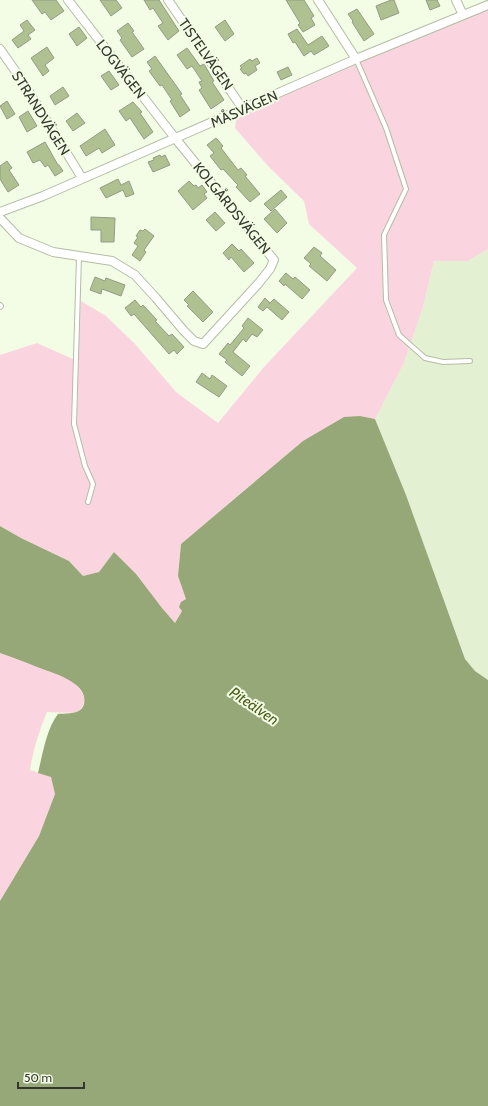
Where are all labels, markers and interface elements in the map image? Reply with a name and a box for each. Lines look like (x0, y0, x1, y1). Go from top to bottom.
street label: TISTELVÄGEN (175, 15, 237, 93)
street label: LOGVÄGEN (92, 36, 150, 102)
street label: STRANDVÄGEN (8, 68, 74, 158)
street label: MÅSVÄGEN (208, 86, 280, 132)
street label: KOLGÅRDSVÄGEN (189, 158, 275, 258)
water label: Piteälven (226, 683, 282, 729)
scale bar (18, 1064, 84, 1090)
text: 50 m (24, 1070, 52, 1085)

